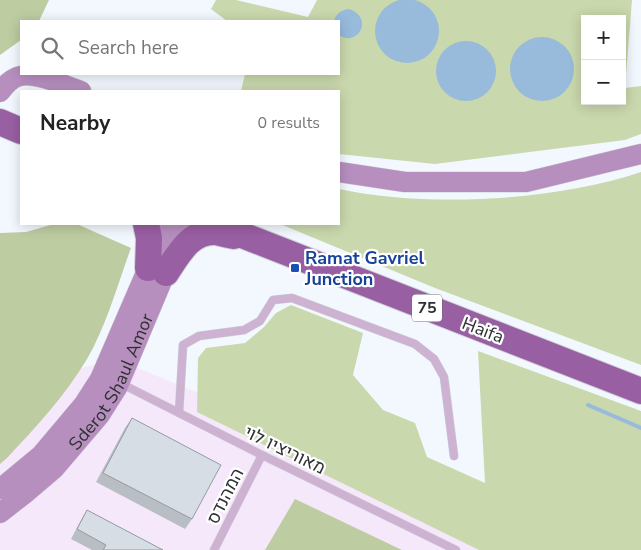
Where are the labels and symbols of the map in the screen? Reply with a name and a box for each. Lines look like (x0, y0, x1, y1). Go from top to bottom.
place label: Ramat Gavriel Junction (304, 246, 424, 291)
marker: Ramat Gavriel Junction (289, 262, 301, 274)
road number: 75 (412, 294, 442, 322)
street label: Sderot Shaul Amor (63, 309, 159, 455)
street label: Haifa (459, 311, 507, 349)
street label: מאוריציו לוי (240, 420, 330, 480)
street label: המהנדס (201, 464, 249, 528)

